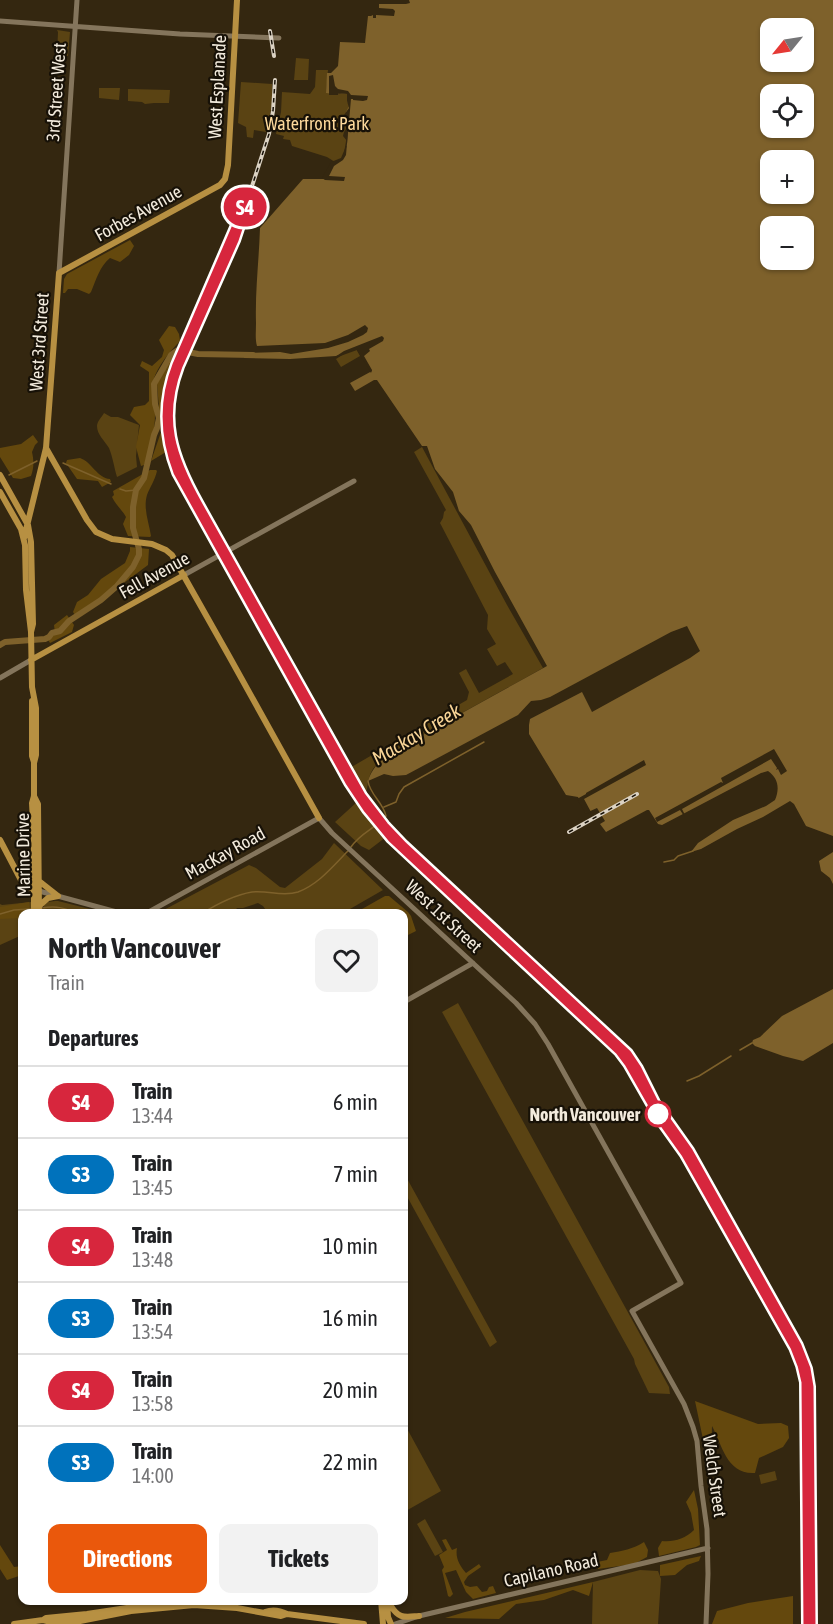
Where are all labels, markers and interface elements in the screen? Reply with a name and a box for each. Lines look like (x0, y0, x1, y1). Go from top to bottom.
north arrow (760, 18, 814, 72)
map controls (760, 18, 814, 270)
street label: West Esplanade (204, 34, 230, 140)
street label: 3rd Street West (42, 42, 70, 142)
button: locate (760, 84, 814, 138)
park label: Waterfront Park (265, 113, 369, 134)
button: + (760, 150, 814, 204)
street label: Forbes Avenue (91, 181, 185, 245)
line badge: S4 (218, 188, 272, 226)
text: S4 (236, 195, 254, 219)
button: − (760, 216, 814, 270)
street label: West 3rd Street (25, 292, 53, 392)
street label: Fell Avenue (115, 547, 193, 603)
water label: Mackay Creek (367, 698, 465, 770)
street label: Marine Drive (12, 813, 34, 897)
street label: MacKay Road (181, 822, 269, 884)
street label: West 1st Street (401, 875, 487, 957)
button: heart (315, 929, 378, 992)
text: North Vancouver (48, 932, 220, 964)
text: Train (48, 971, 85, 994)
text: Departures (48, 1025, 138, 1051)
text: Train (132, 1078, 172, 1104)
text: 6 min (333, 1089, 378, 1115)
text: S4 (72, 1090, 90, 1114)
marker: North Vancouver (645, 1101, 671, 1127)
text: 13:44 (132, 1104, 173, 1127)
place label: North Vancouver (529, 1104, 641, 1125)
text: Train (132, 1150, 172, 1176)
text: 7 min (333, 1161, 378, 1187)
text: S3 (72, 1162, 90, 1186)
text: 13:45 (132, 1176, 173, 1199)
text: Train (132, 1222, 172, 1248)
text: 10 min (323, 1233, 378, 1259)
text: S4 (72, 1234, 90, 1258)
text: 13:48 (132, 1248, 173, 1271)
text: Train (132, 1294, 172, 1320)
text: 16 min (323, 1305, 378, 1331)
text: S3 (72, 1306, 90, 1330)
text: 13:54 (132, 1320, 173, 1343)
text: Train (132, 1366, 172, 1392)
text: 20 min (323, 1377, 378, 1403)
text: S4 (72, 1378, 90, 1402)
text: 13:58 (132, 1392, 173, 1415)
street label: Welch Street (699, 1434, 731, 1518)
text: Train (132, 1438, 172, 1464)
text: 22 min (323, 1449, 378, 1475)
text: S3 (72, 1450, 90, 1474)
text: 14:00 (132, 1464, 174, 1487)
button: Directions (48, 1524, 207, 1593)
button: Tickets (219, 1524, 378, 1593)
street label: Capilano Road (502, 1549, 600, 1591)

